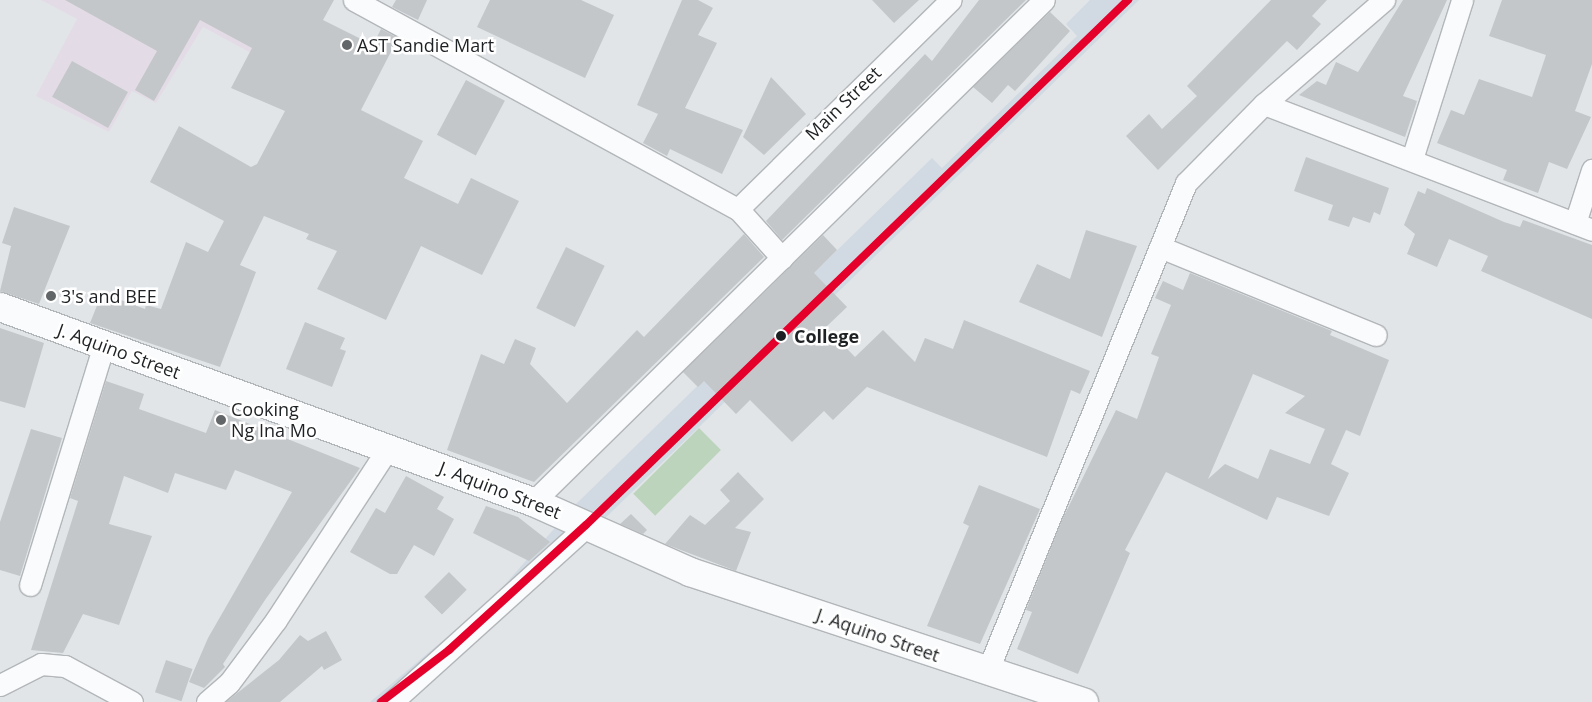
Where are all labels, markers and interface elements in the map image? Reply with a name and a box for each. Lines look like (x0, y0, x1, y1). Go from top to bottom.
place label: AST Sandie Mart (357, 34, 494, 56)
marker: AST Sandie Mart (341, 39, 353, 51)
street label: Main Street (801, 62, 885, 144)
place label: 3's and BEE (61, 285, 157, 307)
marker: 3's and BEE (45, 290, 57, 302)
street label: J. Aquino Street (55, 319, 183, 383)
place label: College (794, 325, 859, 347)
marker: College (772, 327, 790, 345)
place label: Cooking Ng Ina Mo (231, 399, 317, 442)
marker: Cooking Ng Ina Mo (215, 414, 227, 426)
street label: J. Aquino Street (436, 457, 564, 523)
street label: J. Aquino Street (813, 604, 943, 666)

